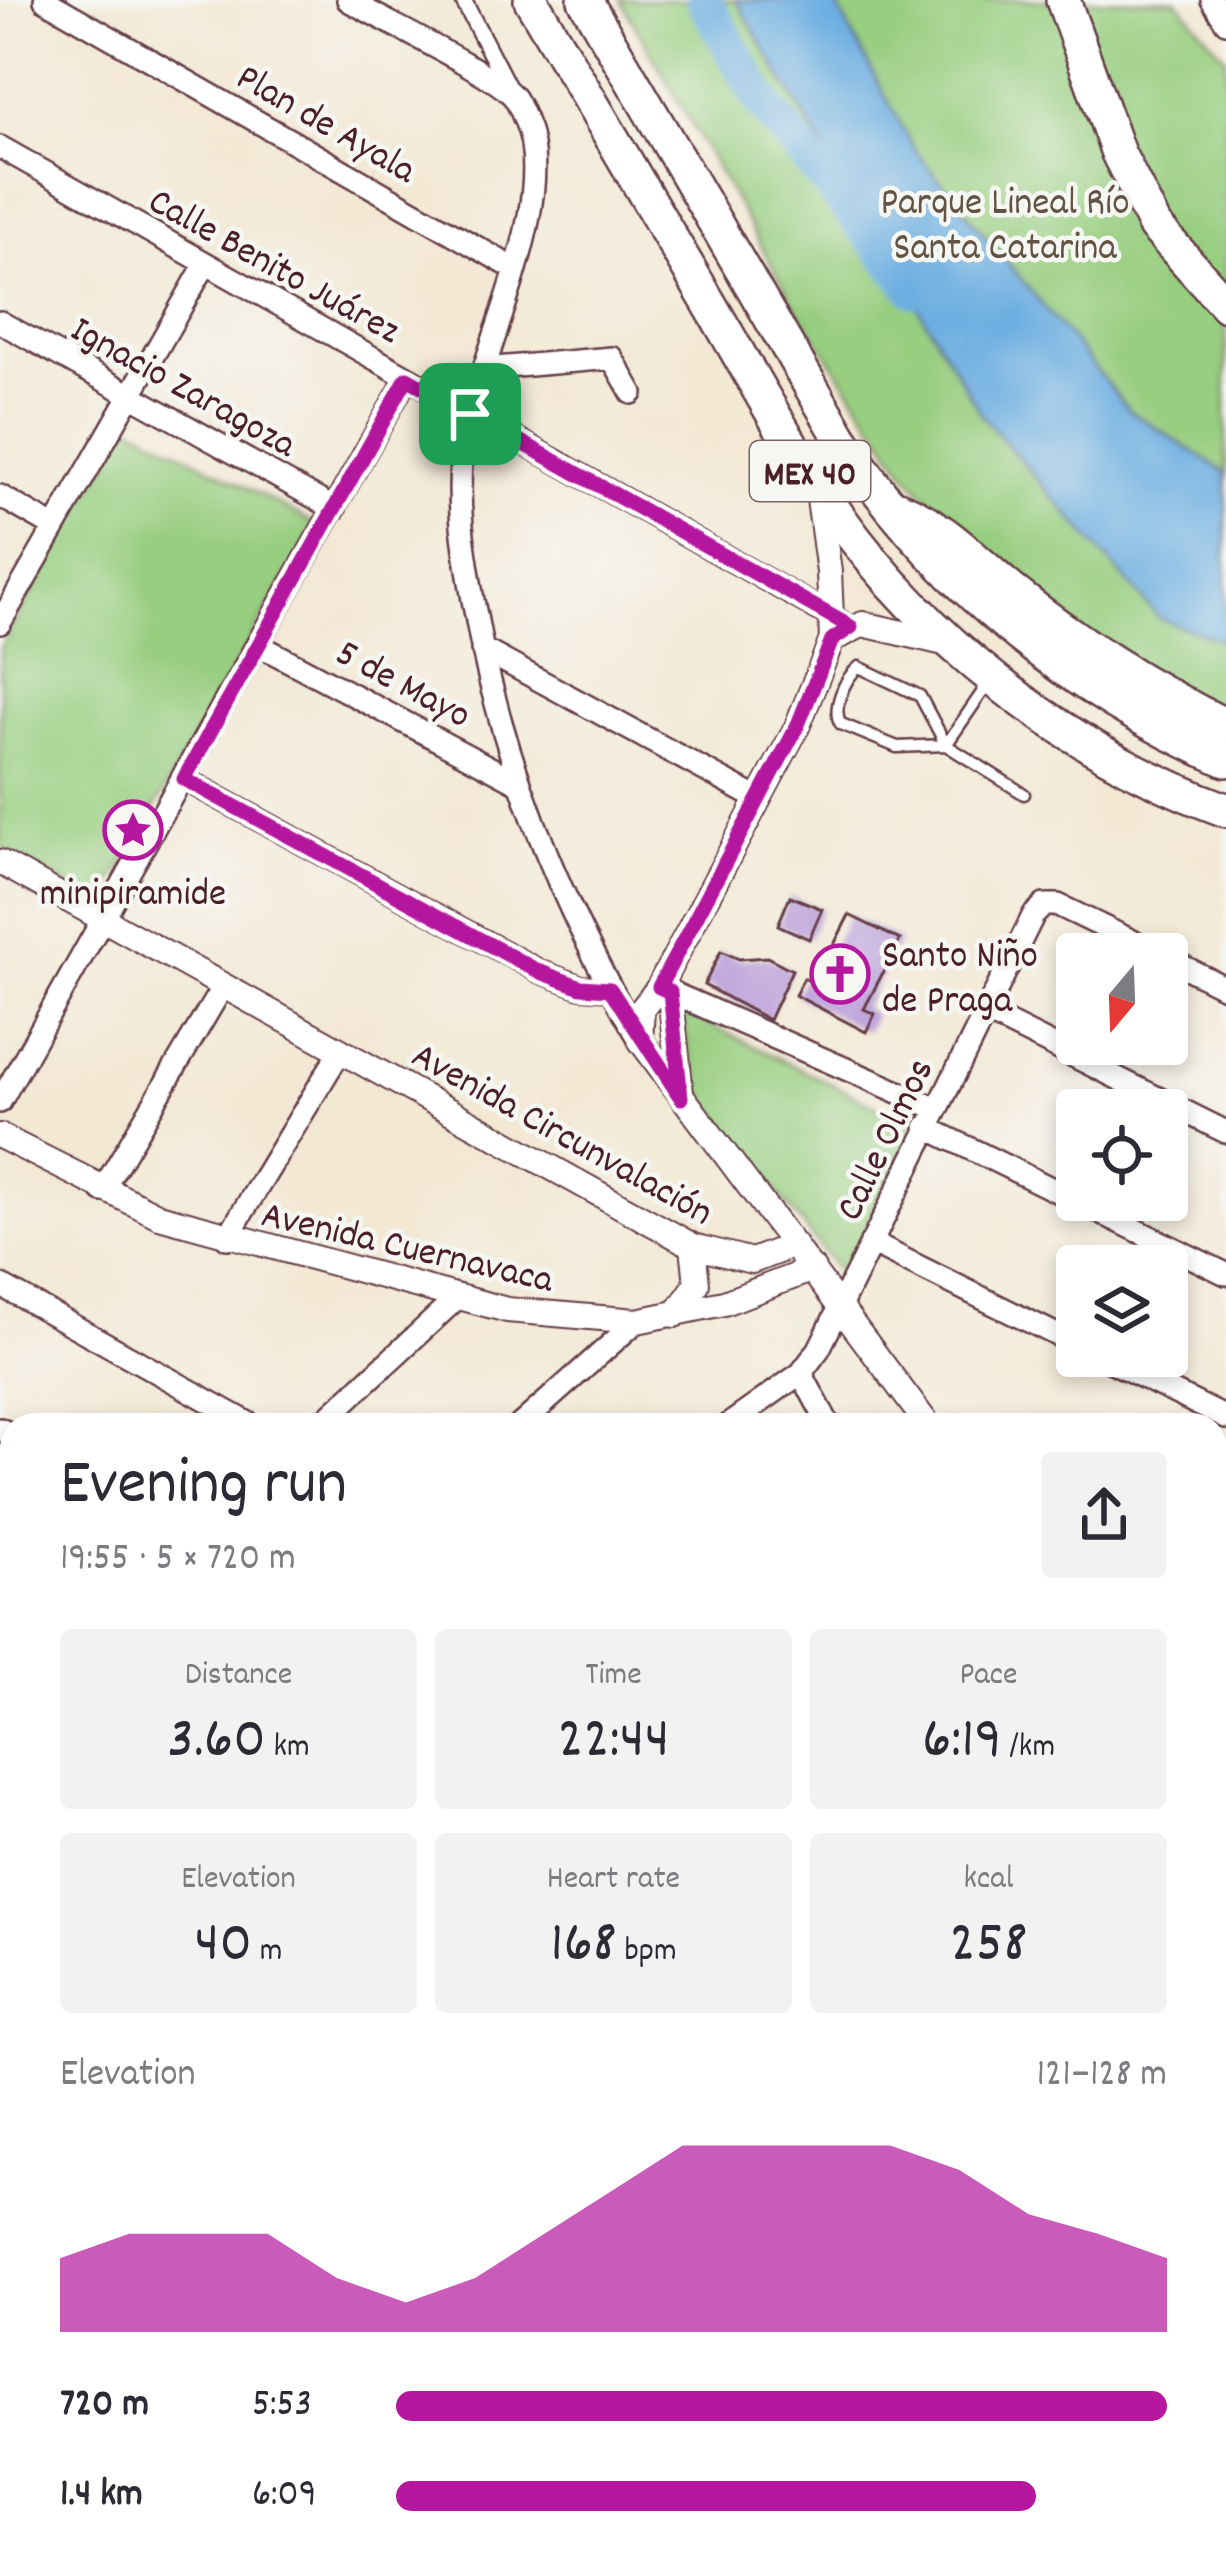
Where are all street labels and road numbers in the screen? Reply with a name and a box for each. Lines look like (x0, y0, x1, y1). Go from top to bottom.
street label: Plan de Ayala (225, 53, 426, 201)
street label: Calle Benito Juárez (137, 177, 409, 361)
street label: Ignacio Zaragoza (59, 305, 305, 475)
road number: MEX 40 (750, 441, 870, 501)
street label: 5 de Mayo (325, 628, 479, 745)
street label: Avenida Circunvalación (400, 1031, 722, 1242)
street label: Calle Olmos (825, 1050, 951, 1231)
street label: Avenida Cuernavaca (255, 1190, 559, 1311)

